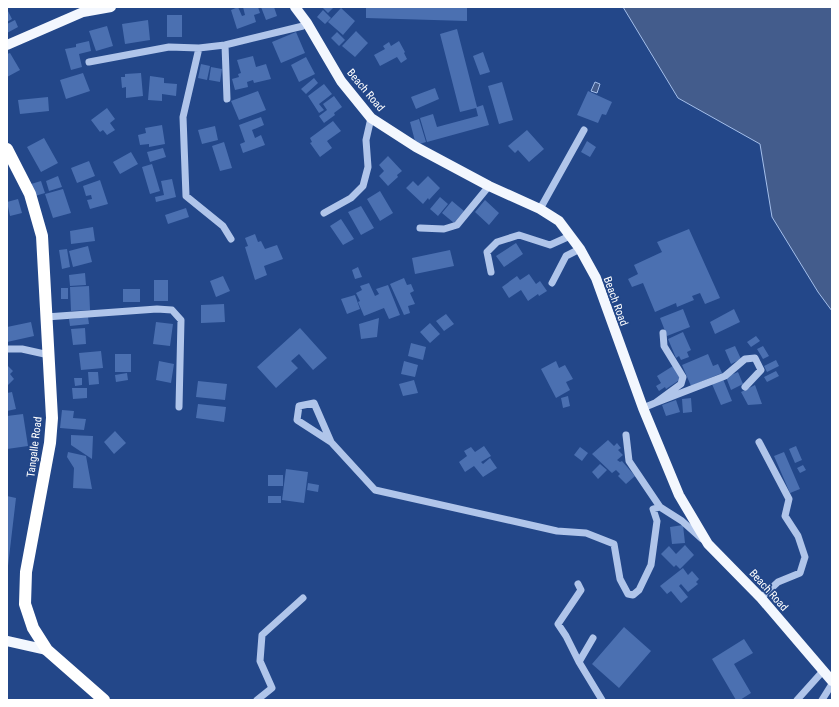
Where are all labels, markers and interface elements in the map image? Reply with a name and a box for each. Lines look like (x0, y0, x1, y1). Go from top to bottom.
street label: Beach Road (344, 66, 387, 114)
street label: Beach Road (601, 275, 630, 328)
street label: Tangalle Road (24, 416, 45, 478)
street label: Beach Road (747, 567, 791, 614)

